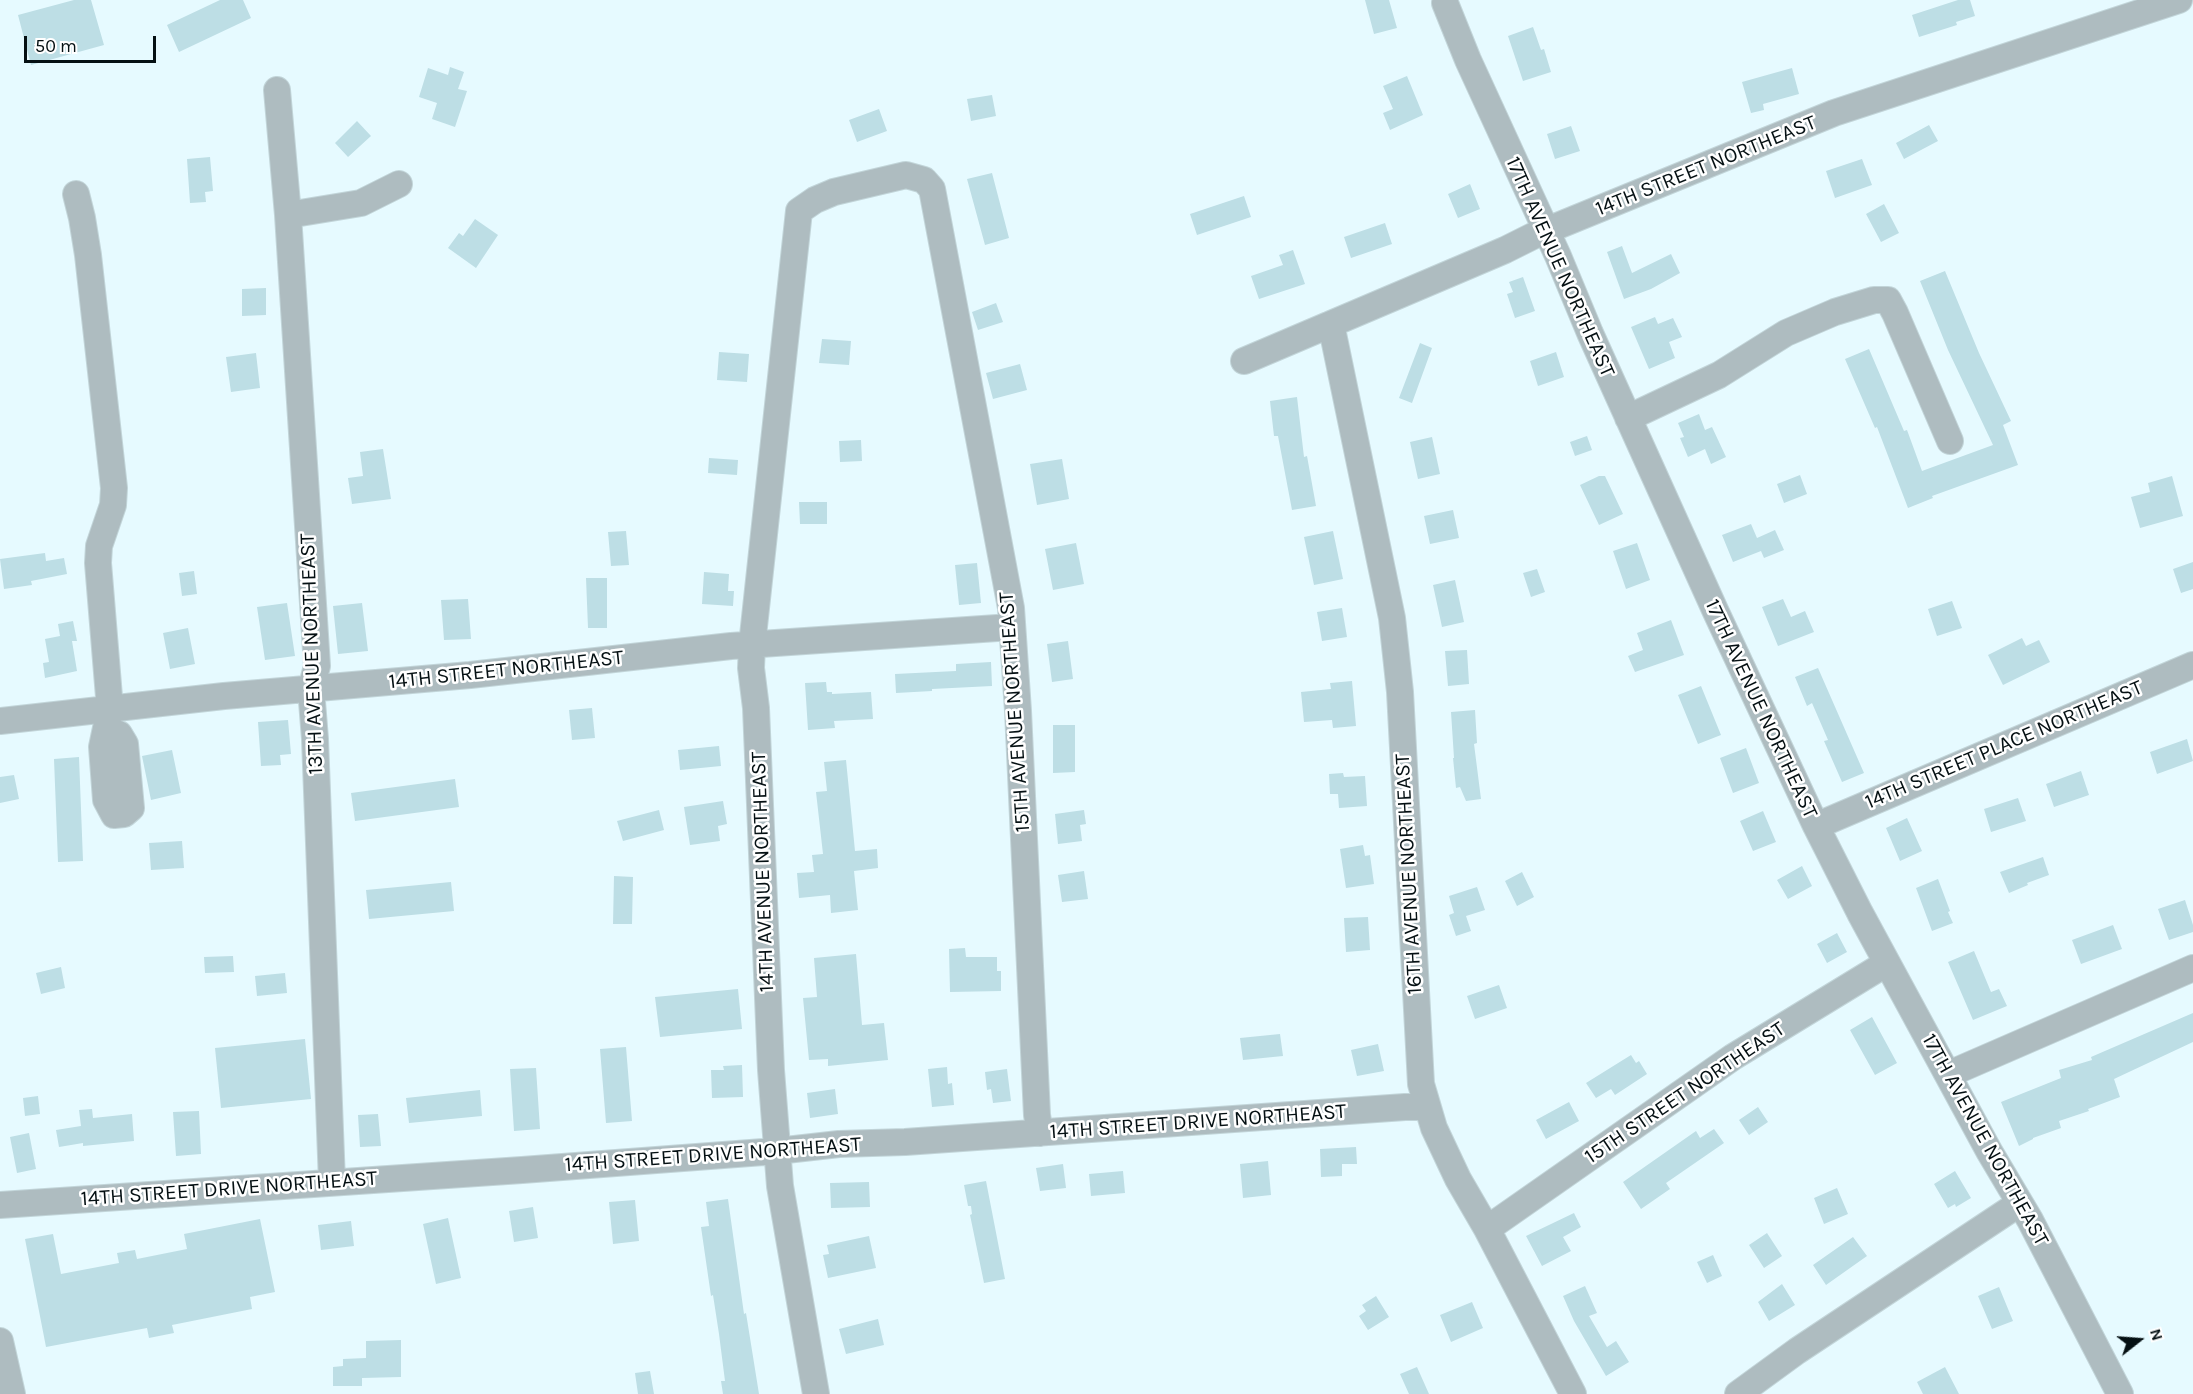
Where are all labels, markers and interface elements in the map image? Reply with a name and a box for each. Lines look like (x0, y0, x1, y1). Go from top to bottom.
scale bar (27, 24, 159, 62)
text: 50 m (35, 35, 77, 57)
street label: 14TH STREET NORTHEAST (1592, 110, 1820, 222)
street label: 17TH AVENUE NORTHEAST (1500, 153, 1620, 381)
street label: 13TH AVENUE NORTHEAST (295, 533, 329, 775)
street label: 15TH AVENUE NORTHEAST (994, 591, 1036, 833)
street label: 17TH AVENUE NORTHEAST (1699, 596, 1823, 822)
street label: 14TH STREET NORTHEAST (387, 645, 625, 695)
street label: 14TH STREET PLACE NORTHEAST (1861, 675, 2147, 815)
street label: 14TH AVENUE NORTHEAST (746, 751, 780, 993)
street label: 16TH AVENUE NORTHEAST (1390, 753, 1428, 995)
street label: 15TH STREET NORTHEAST (1580, 1017, 1790, 1169)
street label: 17TH AVENUE NORTHEAST (1916, 1030, 2054, 1250)
street label: 14TH STREET DRIVE NORTHEAST (1049, 1099, 1347, 1145)
street label: 14TH STREET DRIVE NORTHEAST (564, 1132, 862, 1178)
street label: 14TH STREET DRIVE NORTHEAST (80, 1166, 378, 1212)
north arrow (2109, 1310, 2169, 1370)
text: N (2146, 1326, 2167, 1343)

